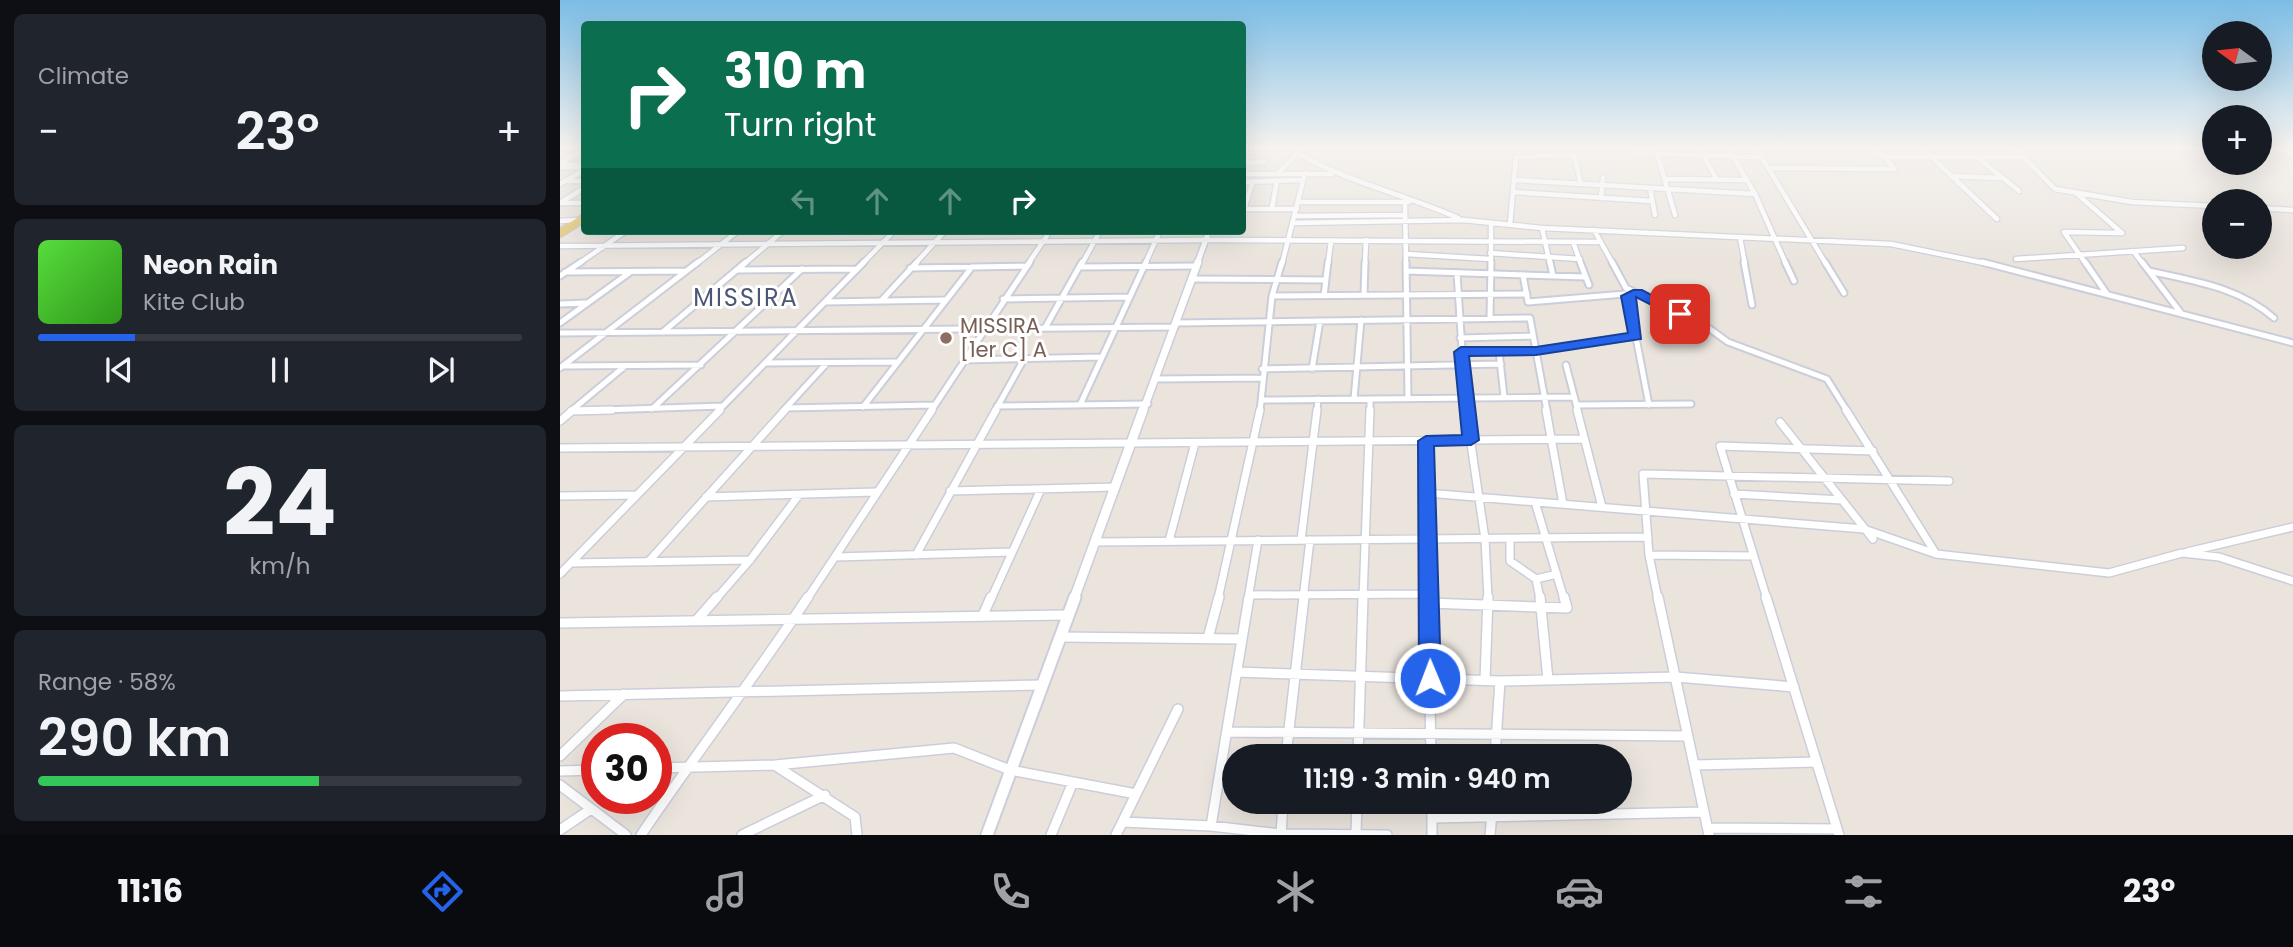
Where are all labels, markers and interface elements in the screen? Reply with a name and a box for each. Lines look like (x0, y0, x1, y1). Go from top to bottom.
north arrow (2202, 21, 2272, 91)
map controls (2202, 21, 2272, 259)
text: 310 m (724, 37, 866, 105)
icon: right (609, 49, 700, 140)
text: Climate (38, 60, 129, 92)
text: 23° (235, 95, 320, 168)
text: Turn right (724, 102, 876, 147)
text: − (38, 105, 59, 158)
text: + (496, 105, 522, 158)
button: + (2202, 105, 2272, 175)
icon: left (785, 182, 823, 220)
icon: ahead (858, 182, 896, 220)
icon: ahead (931, 182, 969, 220)
icon: right (1004, 182, 1042, 220)
button: − (2202, 189, 2272, 259)
text: Neon Rain (143, 247, 278, 283)
district label: MISSIRA (693, 281, 799, 314)
pin (1650, 284, 1710, 344)
text: Kite Club (143, 286, 245, 318)
icon: arrive (1661, 295, 1699, 333)
place label: MISSIRA [1er C] A (960, 311, 1047, 364)
marker: MISSIRA [1er C] A (938, 330, 954, 346)
icon: previous (100, 351, 138, 389)
icon: pause (261, 351, 299, 389)
icon: next (422, 351, 460, 389)
text: 24 (223, 439, 337, 567)
text: km/h (249, 550, 311, 582)
position arrow (1393, 641, 1467, 715)
text: Range · 58% (38, 666, 176, 698)
text: 290 km (38, 701, 231, 774)
speed limit sign: 30 (581, 723, 672, 814)
text: 11:19 · 3 min · 940 m (1303, 761, 1551, 797)
icon: directions (418, 867, 467, 916)
icon: music (702, 867, 751, 916)
icon: phone (986, 867, 1035, 916)
icon: climate (1271, 867, 1320, 916)
icon: car (1555, 867, 1604, 916)
icon: filters (1839, 867, 1888, 916)
text: 11:16 (118, 868, 183, 913)
text: 23° (2123, 868, 2175, 913)

